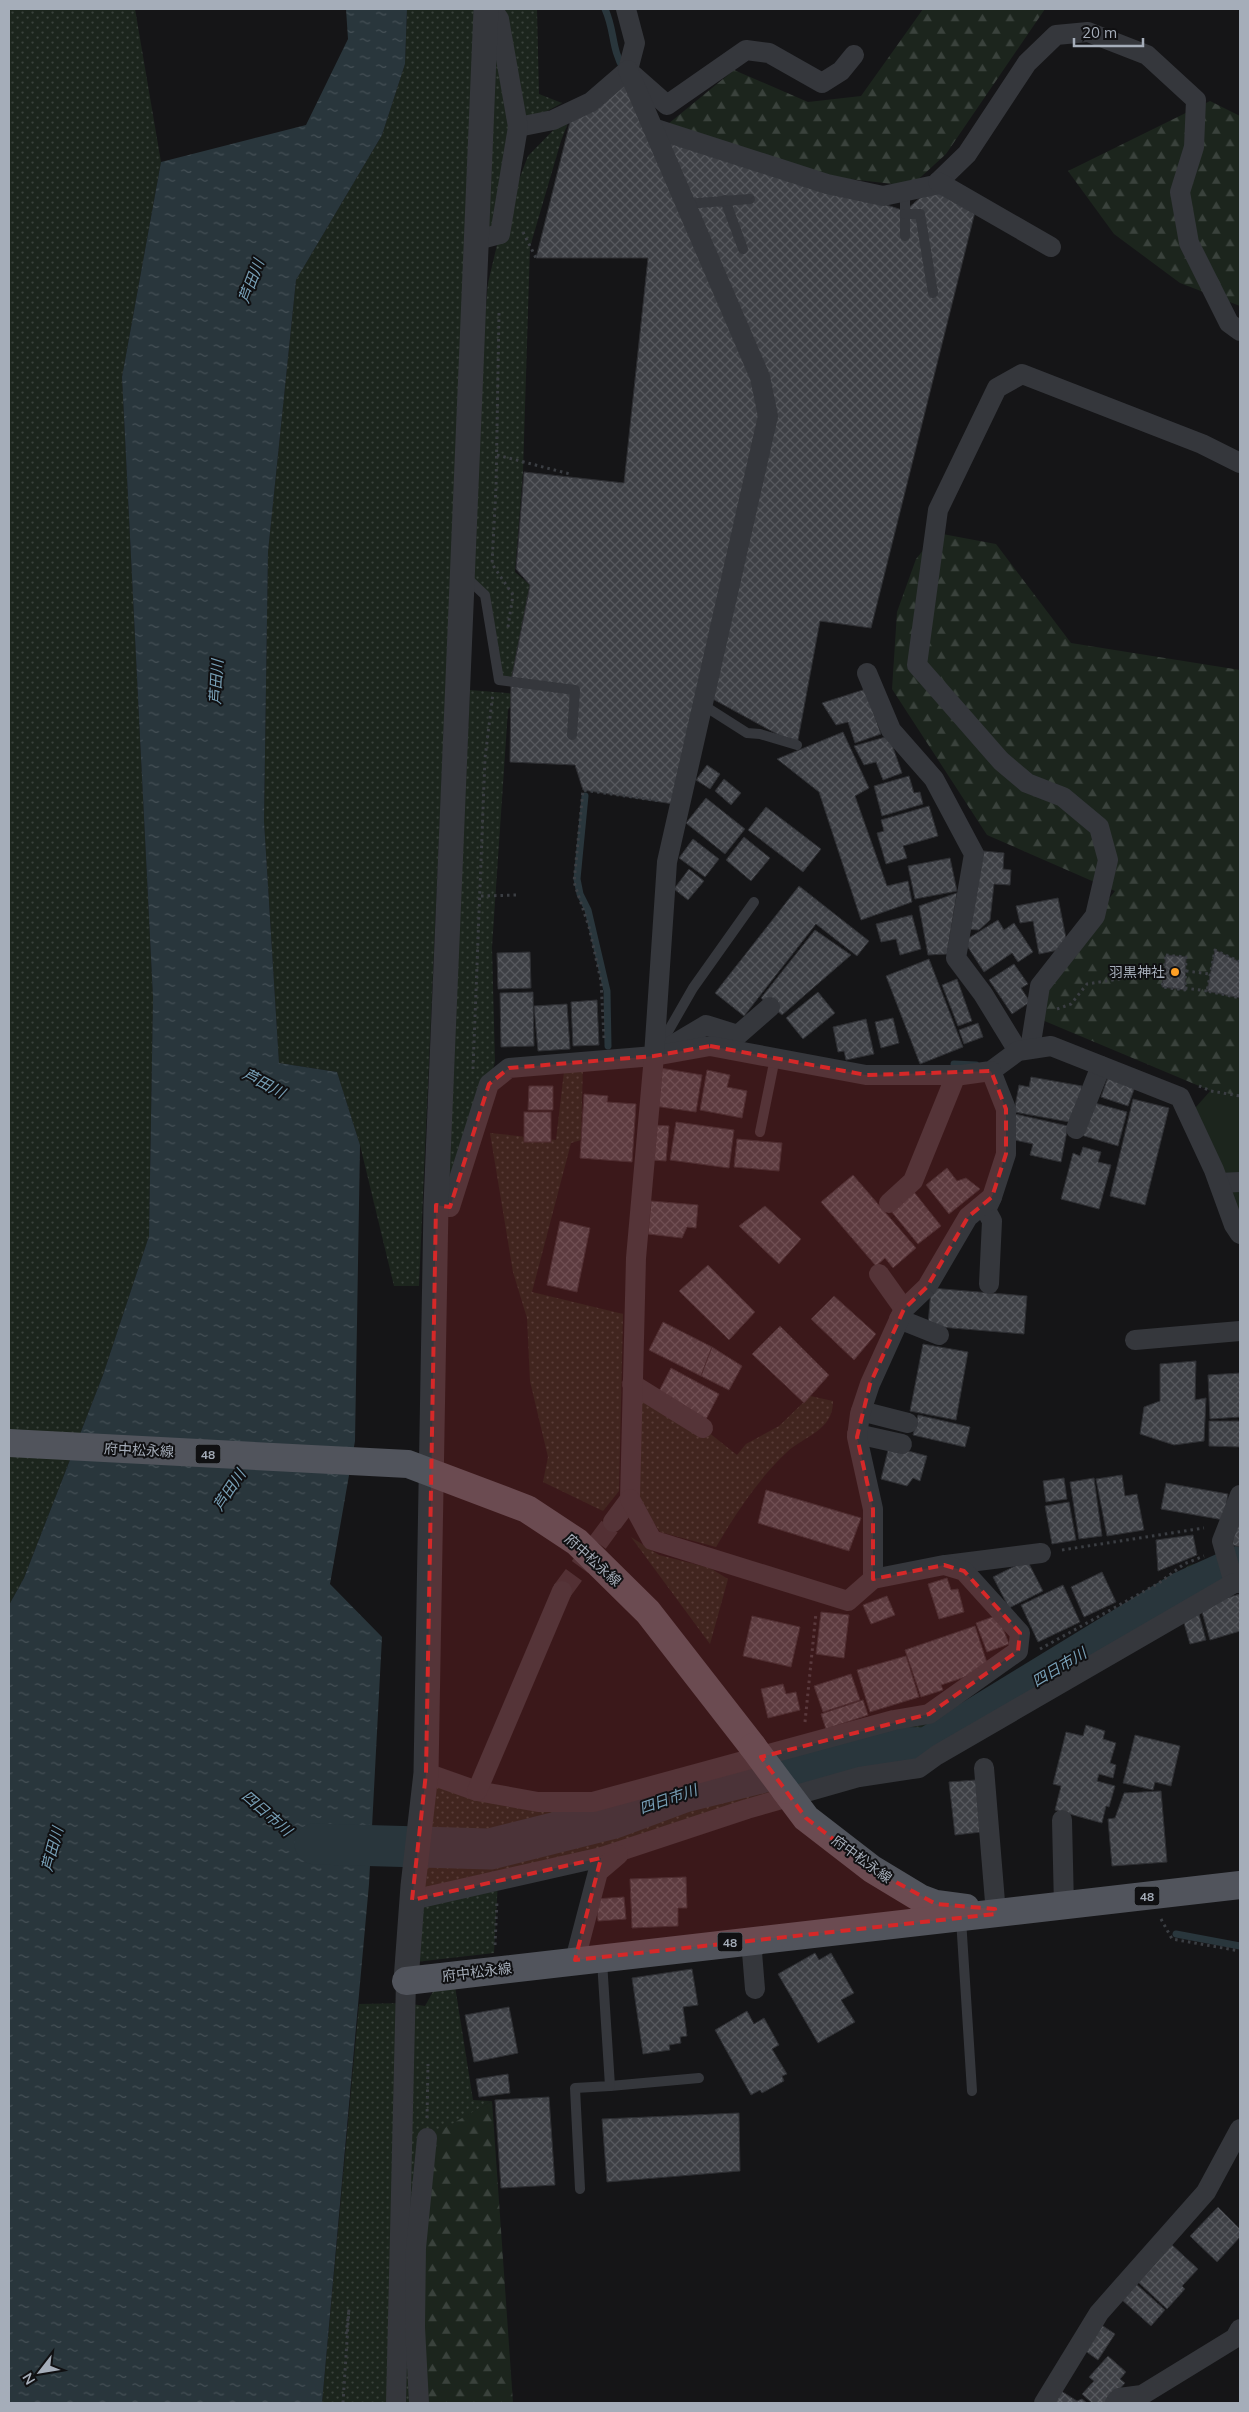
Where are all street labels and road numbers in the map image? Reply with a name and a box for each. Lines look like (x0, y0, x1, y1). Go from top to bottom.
street label: 府中松永線 (104, 1439, 174, 1461)
road number: 48 (196, 1445, 220, 1464)
street label: 府中松永線 (561, 1530, 625, 1590)
street label: 府中松永線 (828, 1831, 896, 1887)
road number: 48 (1134, 1886, 1160, 1905)
road number: 48 (718, 1932, 742, 1951)
street label: 府中松永線 (441, 1959, 513, 1985)

